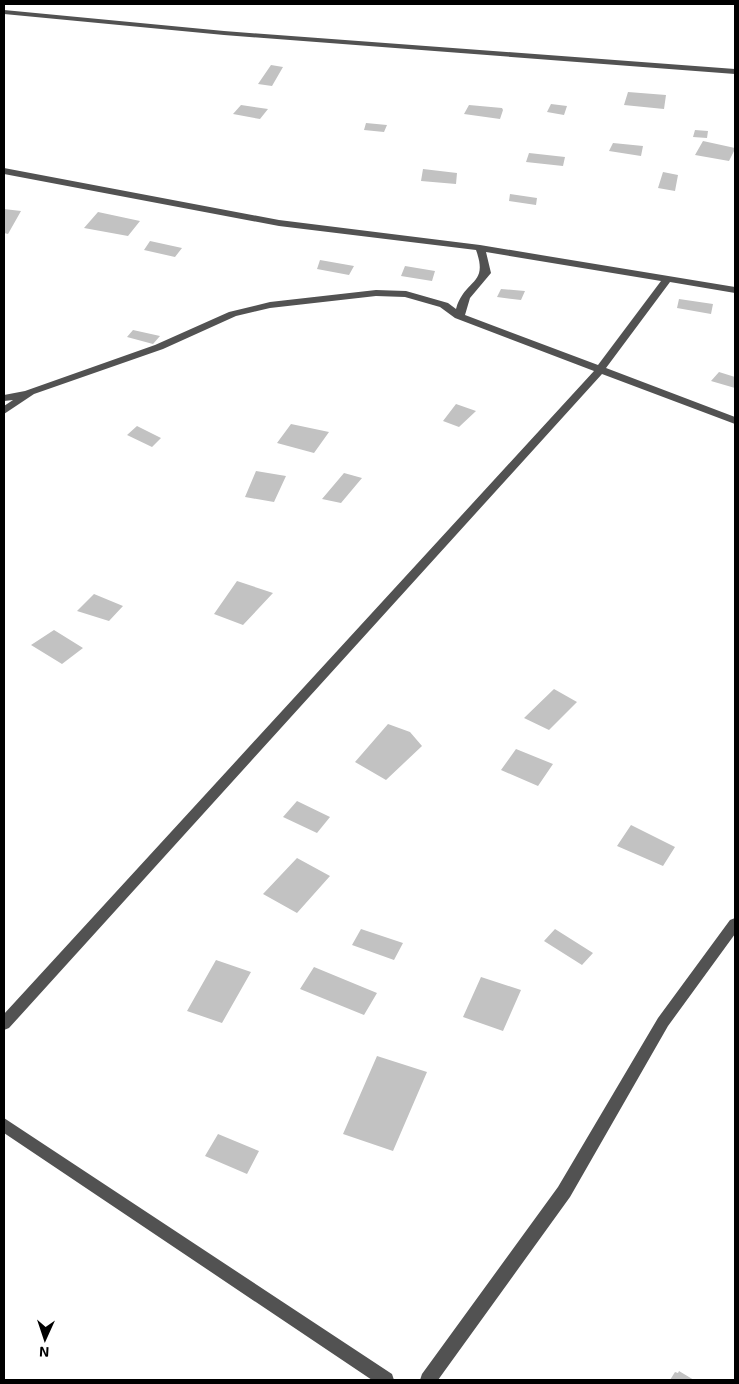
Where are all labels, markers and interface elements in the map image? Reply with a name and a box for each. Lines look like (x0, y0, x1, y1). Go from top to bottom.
north arrow (20, 1314, 70, 1364)
text: N (39, 1344, 50, 1361)

